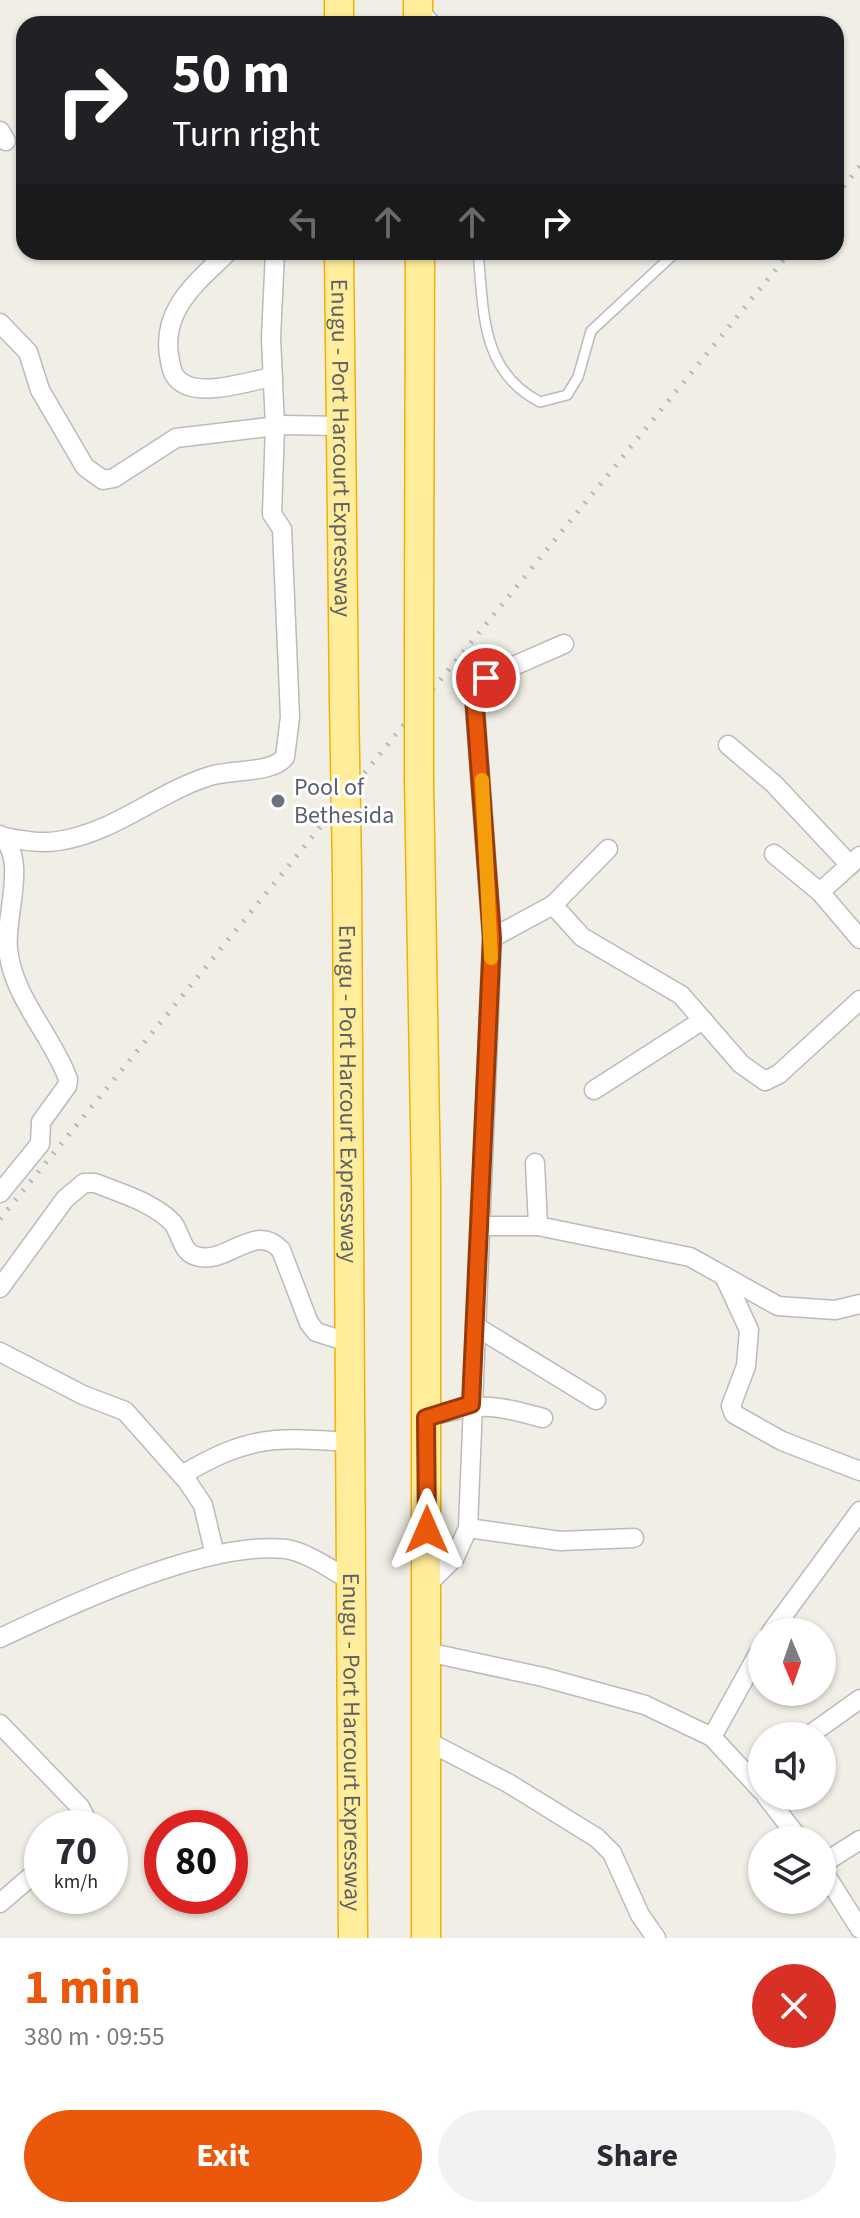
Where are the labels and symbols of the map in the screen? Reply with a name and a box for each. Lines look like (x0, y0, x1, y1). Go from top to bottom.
street label: Enugu - Port Harcourt Expressway (321, 279, 360, 617)
pin (452, 644, 520, 712)
place label: Pool of Bethesida (294, 770, 394, 833)
marker: Pool of Bethesida (269, 792, 287, 810)
street label: Enugu - Port Harcourt Expressway (329, 925, 366, 1263)
position arrow (385, 1488, 469, 1572)
street label: Enugu - Port Harcourt Expressway (333, 1573, 370, 1911)
north arrow (748, 1618, 836, 1706)
speed limit sign: 80 (144, 1810, 248, 1914)

